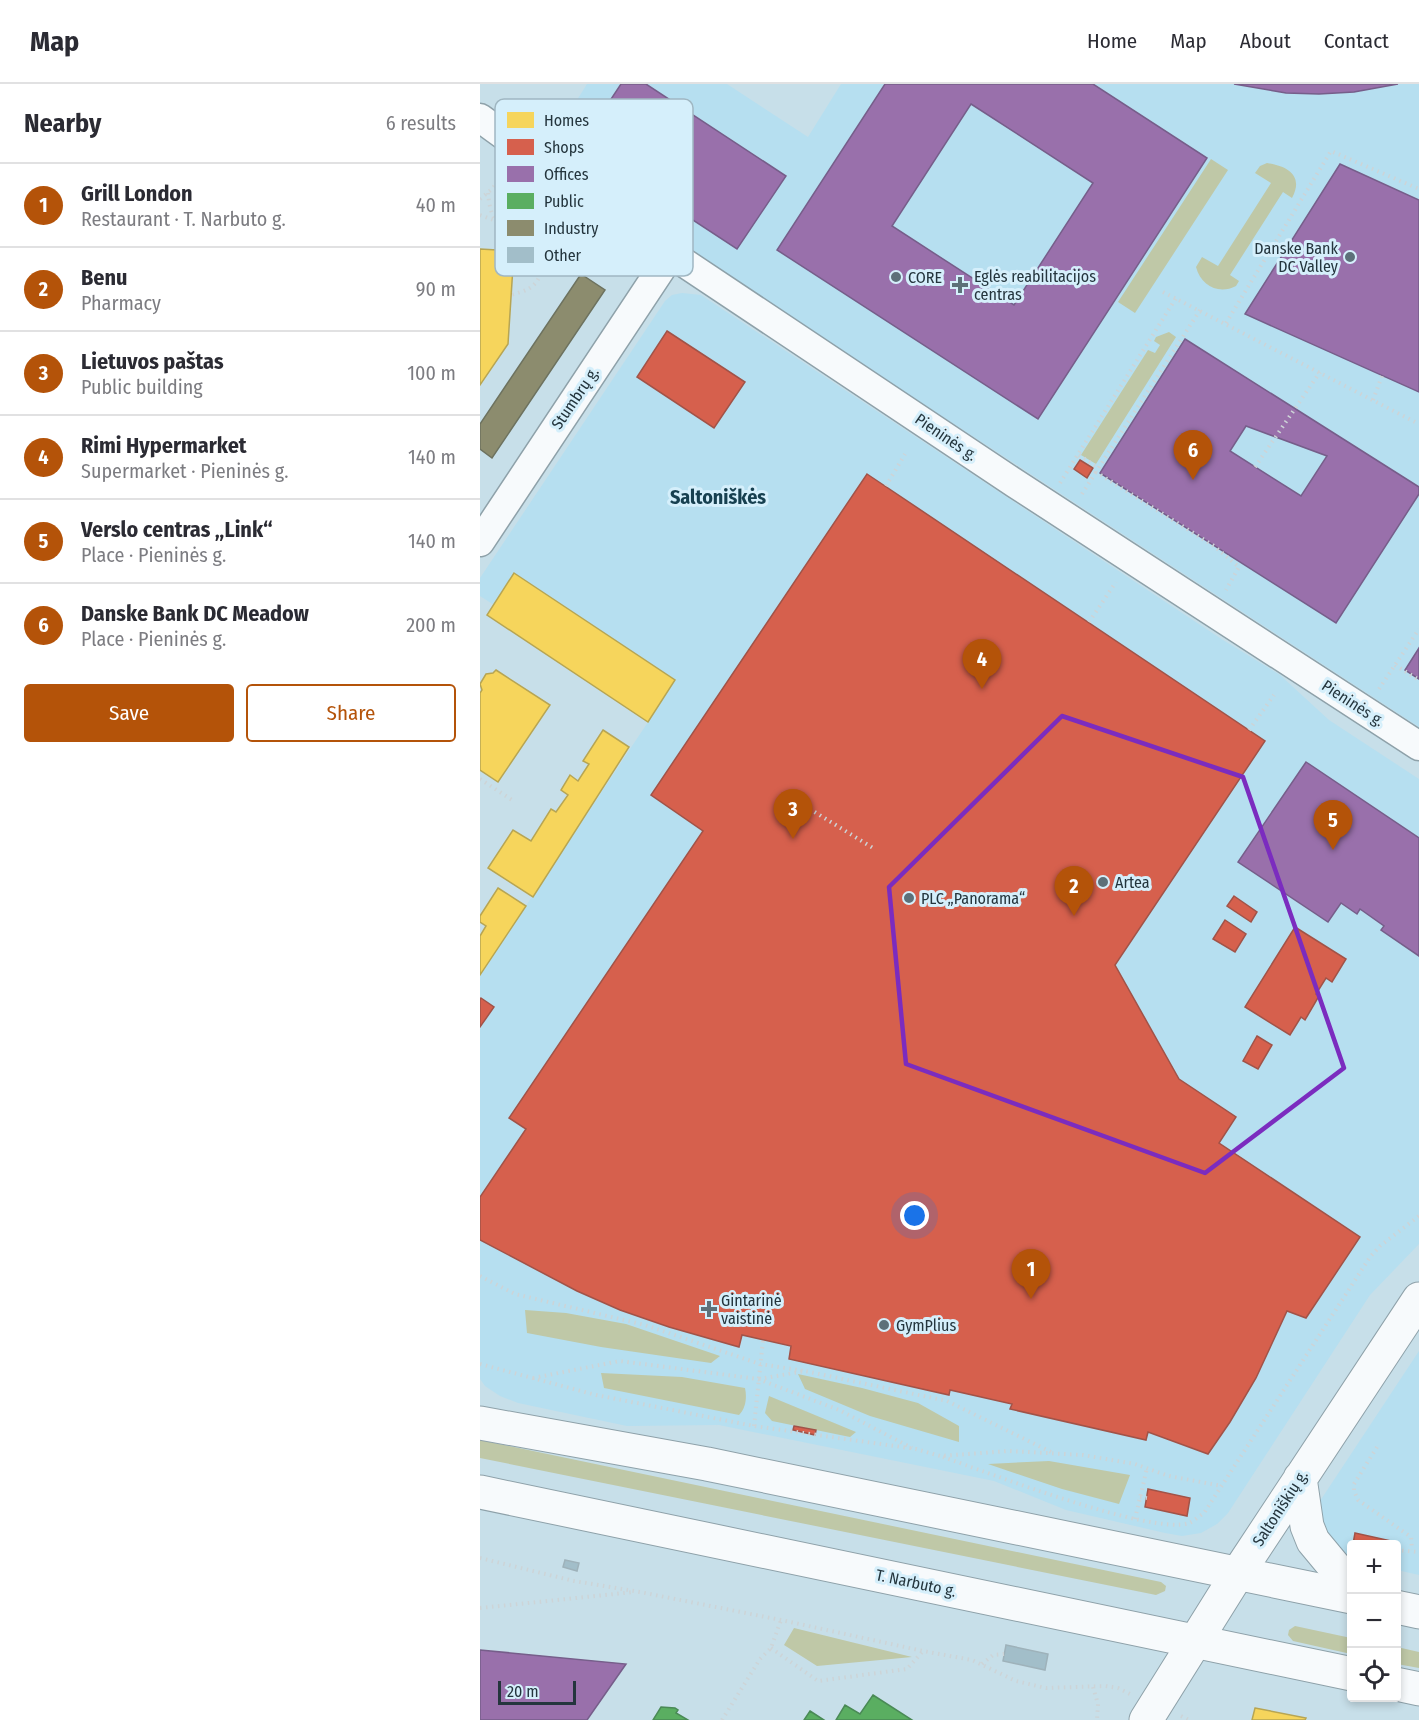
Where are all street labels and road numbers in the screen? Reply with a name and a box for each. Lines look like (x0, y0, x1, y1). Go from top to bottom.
street label: Stumbrų g. (547, 363, 603, 433)
street label: Pieninės g. (911, 409, 981, 465)
street label: Pieninės g. (1318, 676, 1388, 730)
street label: Saltoniškių g. (1248, 1466, 1312, 1550)
street label: T. Narbuto g. (874, 1565, 958, 1601)

